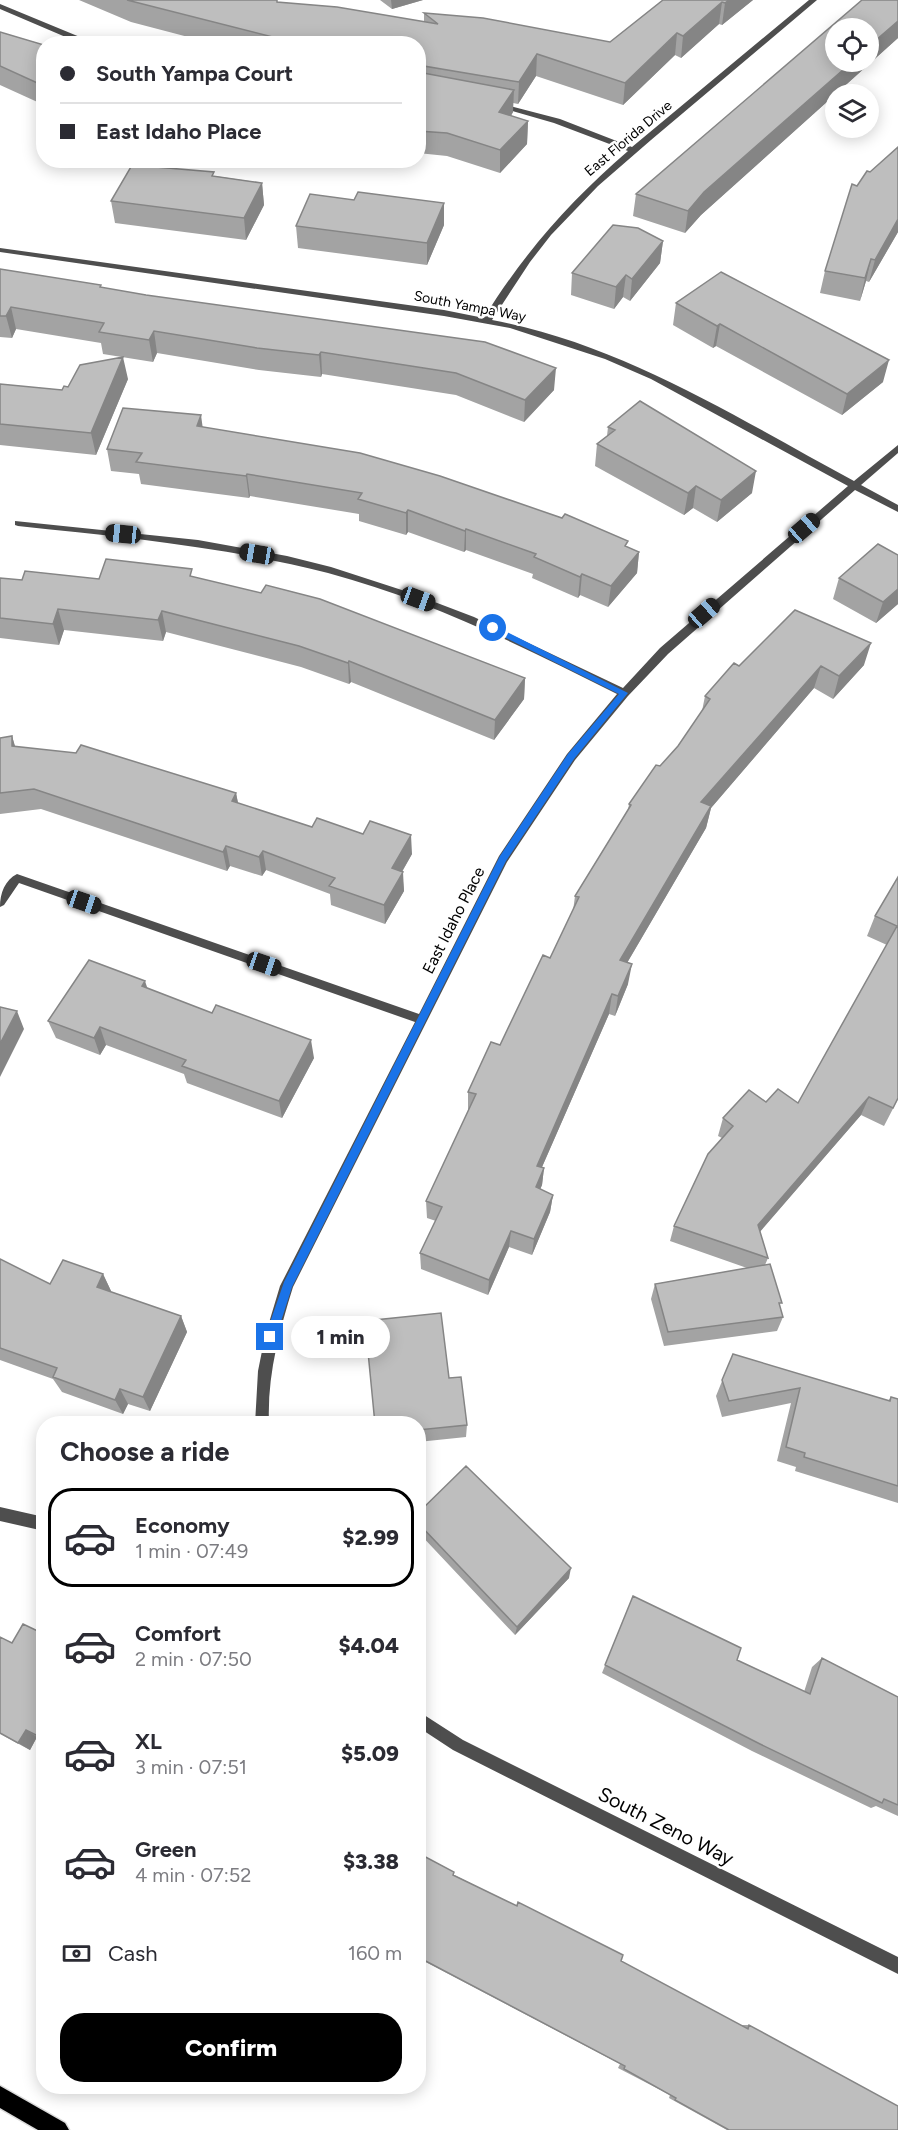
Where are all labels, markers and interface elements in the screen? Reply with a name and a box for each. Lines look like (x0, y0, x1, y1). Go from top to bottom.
map controls (825, 18, 879, 138)
button: locate (825, 18, 879, 72)
text: South Yampa Court (96, 60, 293, 87)
button: layers (825, 84, 879, 138)
street label: East Florida Drive (581, 97, 676, 180)
text: East Idaho Place (96, 118, 261, 145)
street label: South Yampa Way (412, 287, 528, 326)
car (785, 509, 823, 547)
car (104, 523, 142, 545)
car (238, 542, 276, 566)
car (398, 584, 438, 614)
car (685, 594, 723, 632)
route start (479, 614, 506, 641)
street label: East Idaho Place (418, 863, 489, 977)
car (64, 888, 104, 916)
car (244, 950, 284, 978)
callout: 1 min (291, 1316, 390, 1358)
route end (256, 1323, 283, 1350)
text: 1 min (317, 1325, 364, 1349)
text: Choose a ride (60, 1435, 229, 1468)
icon: car (63, 1511, 117, 1565)
text: Economy (135, 1512, 230, 1539)
text: $2.99 (342, 1524, 399, 1551)
text: 1 min · 07:49 (135, 1539, 248, 1563)
icon: car (63, 1619, 117, 1673)
text: Comfort (135, 1620, 221, 1647)
text: $4.04 (339, 1632, 399, 1659)
text: 2 min · 07:50 (135, 1647, 252, 1671)
icon: car (63, 1727, 117, 1781)
text: XL (135, 1728, 162, 1755)
text: $5.09 (341, 1740, 399, 1767)
text: 3 min · 07:51 (135, 1755, 247, 1779)
street label: South Zeno Way (594, 1781, 738, 1871)
icon: car (63, 1835, 117, 1889)
text: Green (135, 1836, 197, 1863)
text: $3.38 (343, 1848, 399, 1875)
text: 4 min · 07:52 (135, 1863, 251, 1887)
icon: cash (60, 1937, 93, 1970)
text: Cash (108, 1940, 158, 1967)
text: 160 m (348, 1941, 402, 1965)
button: Confirm (60, 2013, 402, 2082)

